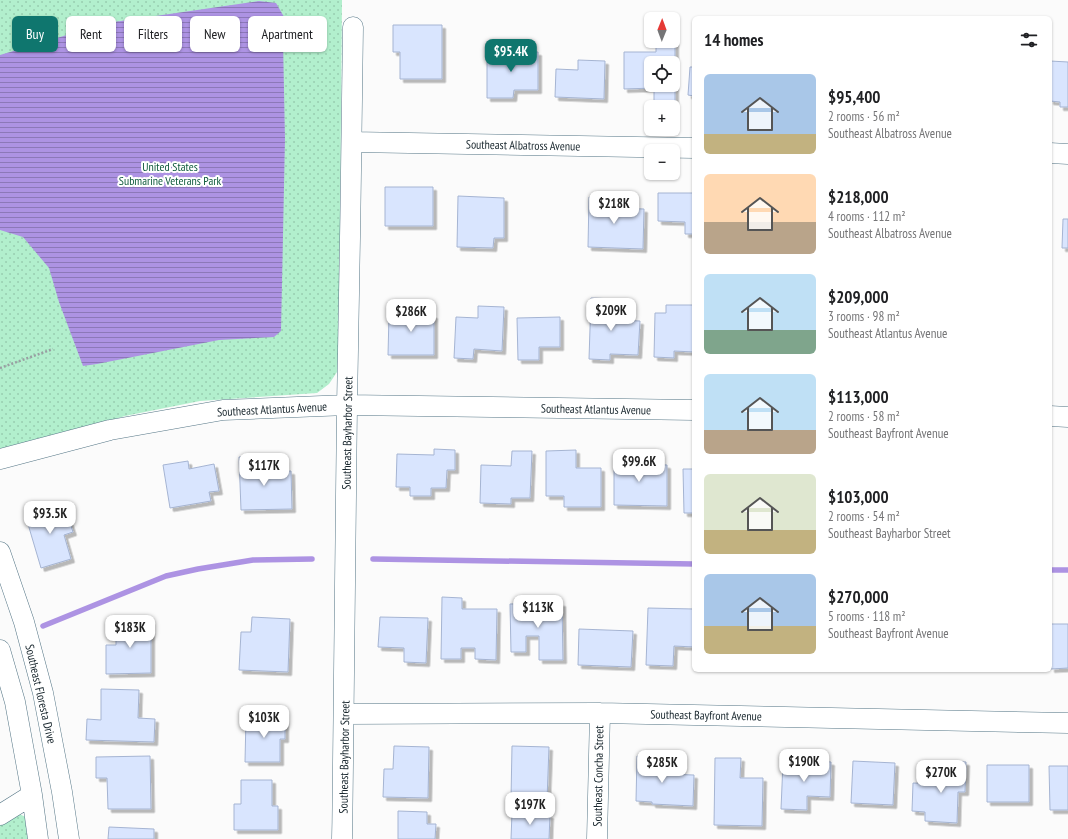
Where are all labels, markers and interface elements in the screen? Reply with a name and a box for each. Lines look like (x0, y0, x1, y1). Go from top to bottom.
north arrow (644, 12, 680, 48)
map controls (644, 12, 680, 180)
chip: Buy (12, 16, 58, 52)
chip: Rent (66, 16, 116, 52)
chip: Filters (124, 16, 182, 52)
chip: New (190, 16, 240, 52)
chip: Apartment (248, 16, 327, 52)
text: 14 homes (704, 29, 763, 51)
icon: filters (1018, 29, 1040, 51)
pin: $95.4K (478, 39, 544, 73)
text: $95.4K (494, 43, 528, 60)
button: locate (644, 56, 680, 92)
text: $95,400 (828, 86, 880, 108)
icon: home (736, 90, 784, 138)
button: + (644, 100, 680, 136)
text: 2 rooms · 56 m² (828, 108, 900, 125)
text: Southeast Albatross Avenue (828, 125, 952, 142)
street label: Southeast Albatross Avenue (466, 137, 580, 153)
button: − (644, 144, 680, 180)
park label: United States Submarine Veterans Park (119, 159, 222, 188)
text: $218,000 (828, 186, 889, 208)
icon: home (736, 190, 784, 238)
pin: $218K (586, 191, 642, 225)
text: $218K (598, 195, 630, 212)
text: 4 rooms · 112 m² (828, 208, 906, 225)
text: Southeast Albatross Avenue (828, 225, 952, 242)
text: $209,000 (828, 286, 889, 308)
icon: home (736, 290, 784, 338)
pin: $209K (583, 298, 639, 332)
pin: $286K (383, 299, 439, 333)
text: $209K (595, 302, 627, 319)
text: $286K (395, 303, 427, 320)
text: 3 rooms · 98 m² (828, 308, 900, 325)
text: Southeast Atlantus Avenue (828, 325, 947, 342)
street label: Southeast Bayharbor Street (339, 376, 355, 490)
text: $113,000 (828, 386, 889, 408)
icon: home (736, 390, 784, 438)
street label: Southeast Atlantus Avenue (217, 399, 327, 419)
street label: Southeast Atlantus Avenue (541, 401, 651, 417)
text: 2 rooms · 58 m² (828, 408, 900, 425)
text: Southeast Bayfront Avenue (828, 425, 949, 442)
pin: $99.6K (606, 449, 672, 483)
pin: $117K (236, 453, 292, 487)
text: $99.6K (622, 453, 656, 470)
text: $117K (248, 457, 280, 474)
text: $103,000 (828, 486, 889, 508)
icon: home (736, 490, 784, 538)
pin: $93.5K (17, 501, 83, 535)
text: $93.5K (33, 505, 67, 522)
text: 2 rooms · 54 m² (828, 508, 900, 525)
text: Southeast Bayharbor Street (828, 525, 951, 542)
text: $270,000 (828, 586, 889, 608)
icon: home (736, 590, 784, 638)
pin: $113K (510, 595, 566, 629)
text: $113K (522, 599, 554, 616)
text: 5 rooms · 118 m² (828, 608, 906, 625)
pin: $183K (102, 615, 158, 649)
text: $183K (114, 619, 146, 636)
text: Southeast Bayfront Avenue (828, 625, 949, 642)
street label: Southeast Floresta Drive (22, 643, 60, 745)
street label: Southeast Bayharbor Street (336, 700, 352, 814)
pin: $103K (236, 705, 292, 739)
street label: Southeast Bayfront Avenue (650, 707, 762, 723)
text: $103K (248, 709, 280, 726)
street label: Southeast Concha Street (590, 725, 606, 827)
pin: $190K (776, 749, 832, 783)
pin: $285K (634, 750, 690, 784)
text: $190K (788, 753, 820, 770)
text: $285K (646, 754, 678, 771)
pin: $270K (913, 760, 969, 794)
text: $270K (925, 764, 957, 781)
pin: $197K (502, 792, 558, 826)
text: $197K (514, 796, 546, 813)

